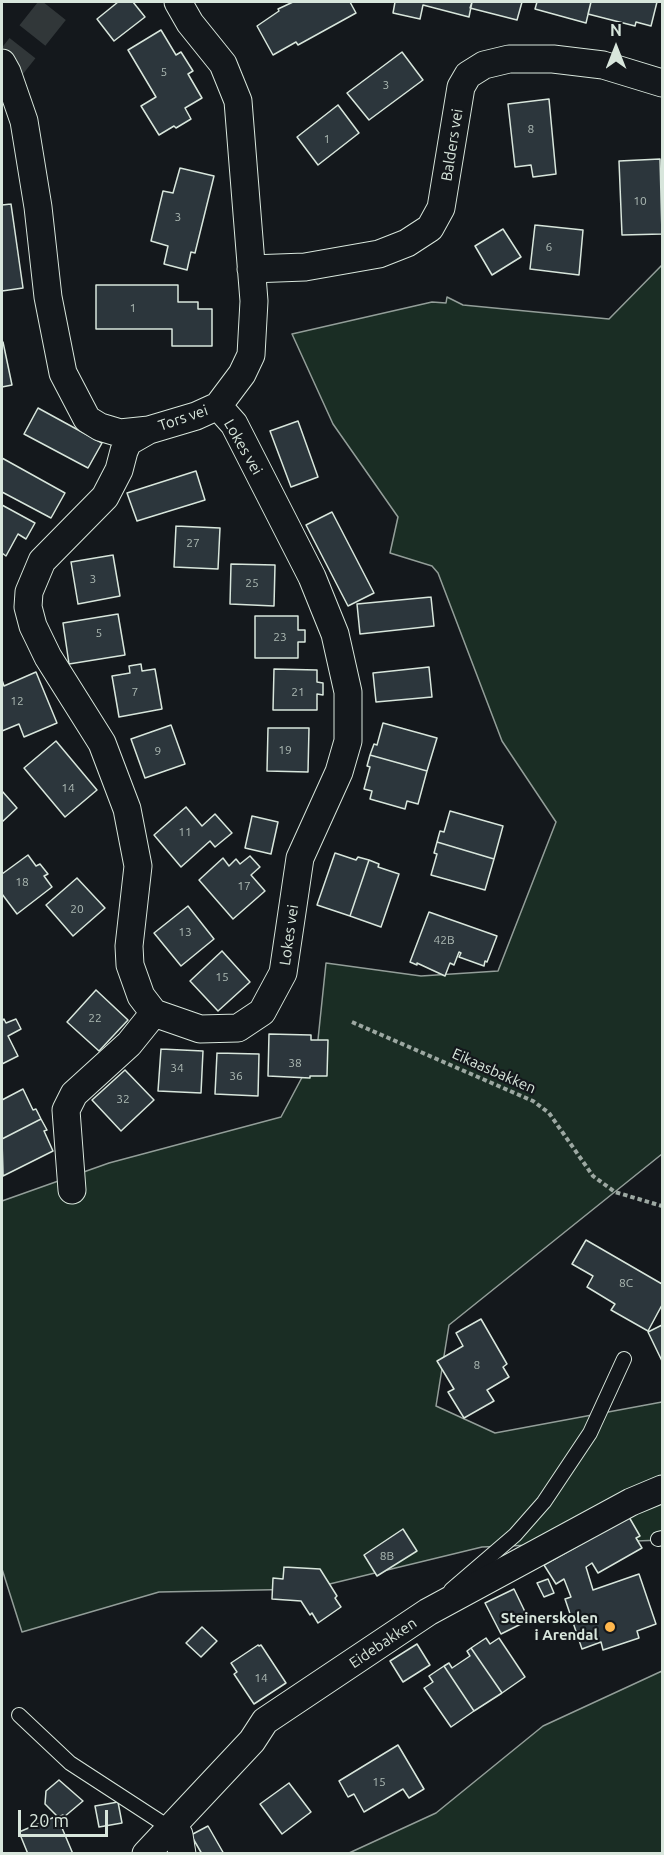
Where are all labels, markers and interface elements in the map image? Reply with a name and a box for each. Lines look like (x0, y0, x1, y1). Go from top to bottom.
north arrow (586, 18, 646, 78)
text: N (610, 21, 622, 39)
house number: 5 (161, 65, 167, 79)
house number: 3 (383, 78, 389, 92)
street label: Balders vei (437, 108, 467, 182)
house number: 8 (528, 122, 534, 136)
house number: 1 (324, 132, 330, 146)
house number: 10 (633, 194, 647, 208)
house number: 3 (175, 210, 181, 224)
house number: 6 (546, 240, 552, 254)
house number: 1 (130, 301, 136, 315)
street label: Tors vei (156, 401, 210, 435)
street label: Lokes vei (220, 416, 266, 478)
house number: 27 (186, 536, 200, 550)
house number: 3 (90, 572, 96, 586)
house number: 25 (245, 576, 259, 590)
house number: 5 (96, 626, 102, 640)
house number: 23 (273, 630, 287, 644)
house number: 7 (132, 685, 138, 699)
house number: 21 (291, 685, 305, 699)
house number: 12 (10, 694, 24, 708)
house number: 19 (278, 743, 292, 757)
house number: 9 (155, 744, 161, 758)
house number: 14 (61, 781, 75, 795)
house number: 11 (178, 825, 192, 839)
house number: 18 (15, 875, 29, 889)
house number: 17 (237, 879, 251, 893)
house number: 20 (70, 902, 84, 916)
street label: Lokes vei (276, 903, 302, 967)
house number: 13 (178, 925, 192, 939)
house number: 42B (433, 933, 455, 947)
house number: 15 (215, 970, 229, 984)
house number: 22 (88, 1011, 102, 1025)
street label: Eikaasbakken (449, 1045, 539, 1097)
house number: 38 (288, 1056, 302, 1070)
house number: 34 (170, 1061, 184, 1075)
house number: 36 (229, 1069, 243, 1083)
house number: 32 (116, 1092, 130, 1106)
house number: 8C (619, 1276, 633, 1290)
house number: 8 (474, 1358, 480, 1372)
house number: 8B (380, 1549, 394, 1563)
place label: Steinerskolen i Arendal (501, 1609, 598, 1644)
street label: Eidebakken (346, 1614, 420, 1672)
marker: Steinerskolen i Arendal (603, 1620, 617, 1634)
house number: 14 (254, 1671, 268, 1685)
house number: 15 (372, 1775, 386, 1789)
scale bar (21, 1798, 111, 1836)
text: 20 m (29, 1810, 69, 1830)

